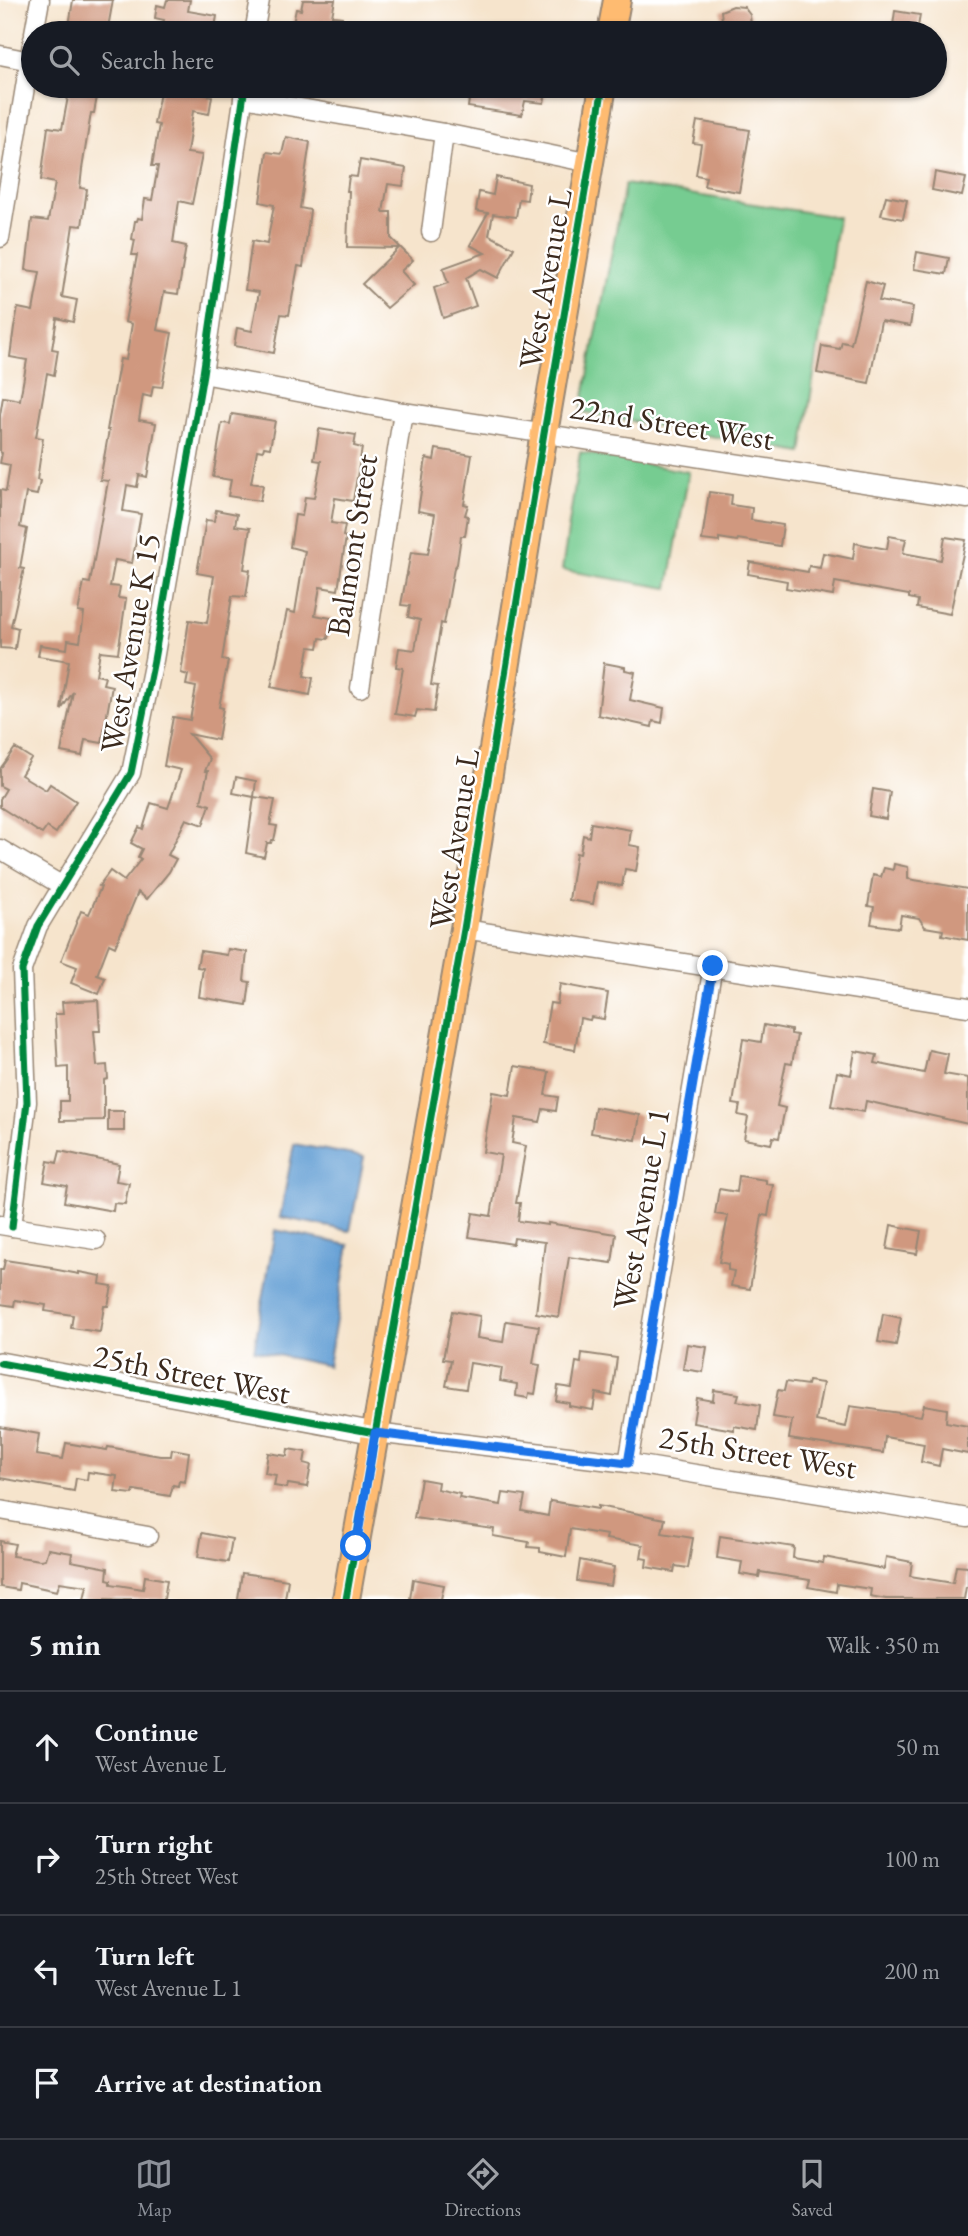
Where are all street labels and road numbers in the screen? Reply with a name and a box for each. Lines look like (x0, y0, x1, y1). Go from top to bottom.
street label: West Avenue L (508, 185, 582, 372)
street label: 22nd Street West (567, 386, 777, 460)
street label: Balmont Street (317, 451, 387, 639)
street label: West Avenue K 15 (90, 530, 170, 756)
street label: West Avenue L (419, 745, 489, 932)
street label: West Avenue L 1 (603, 1105, 679, 1313)
street label: 25th Street West (90, 1334, 294, 1414)
street label: 25th Street West (656, 1416, 860, 1488)

